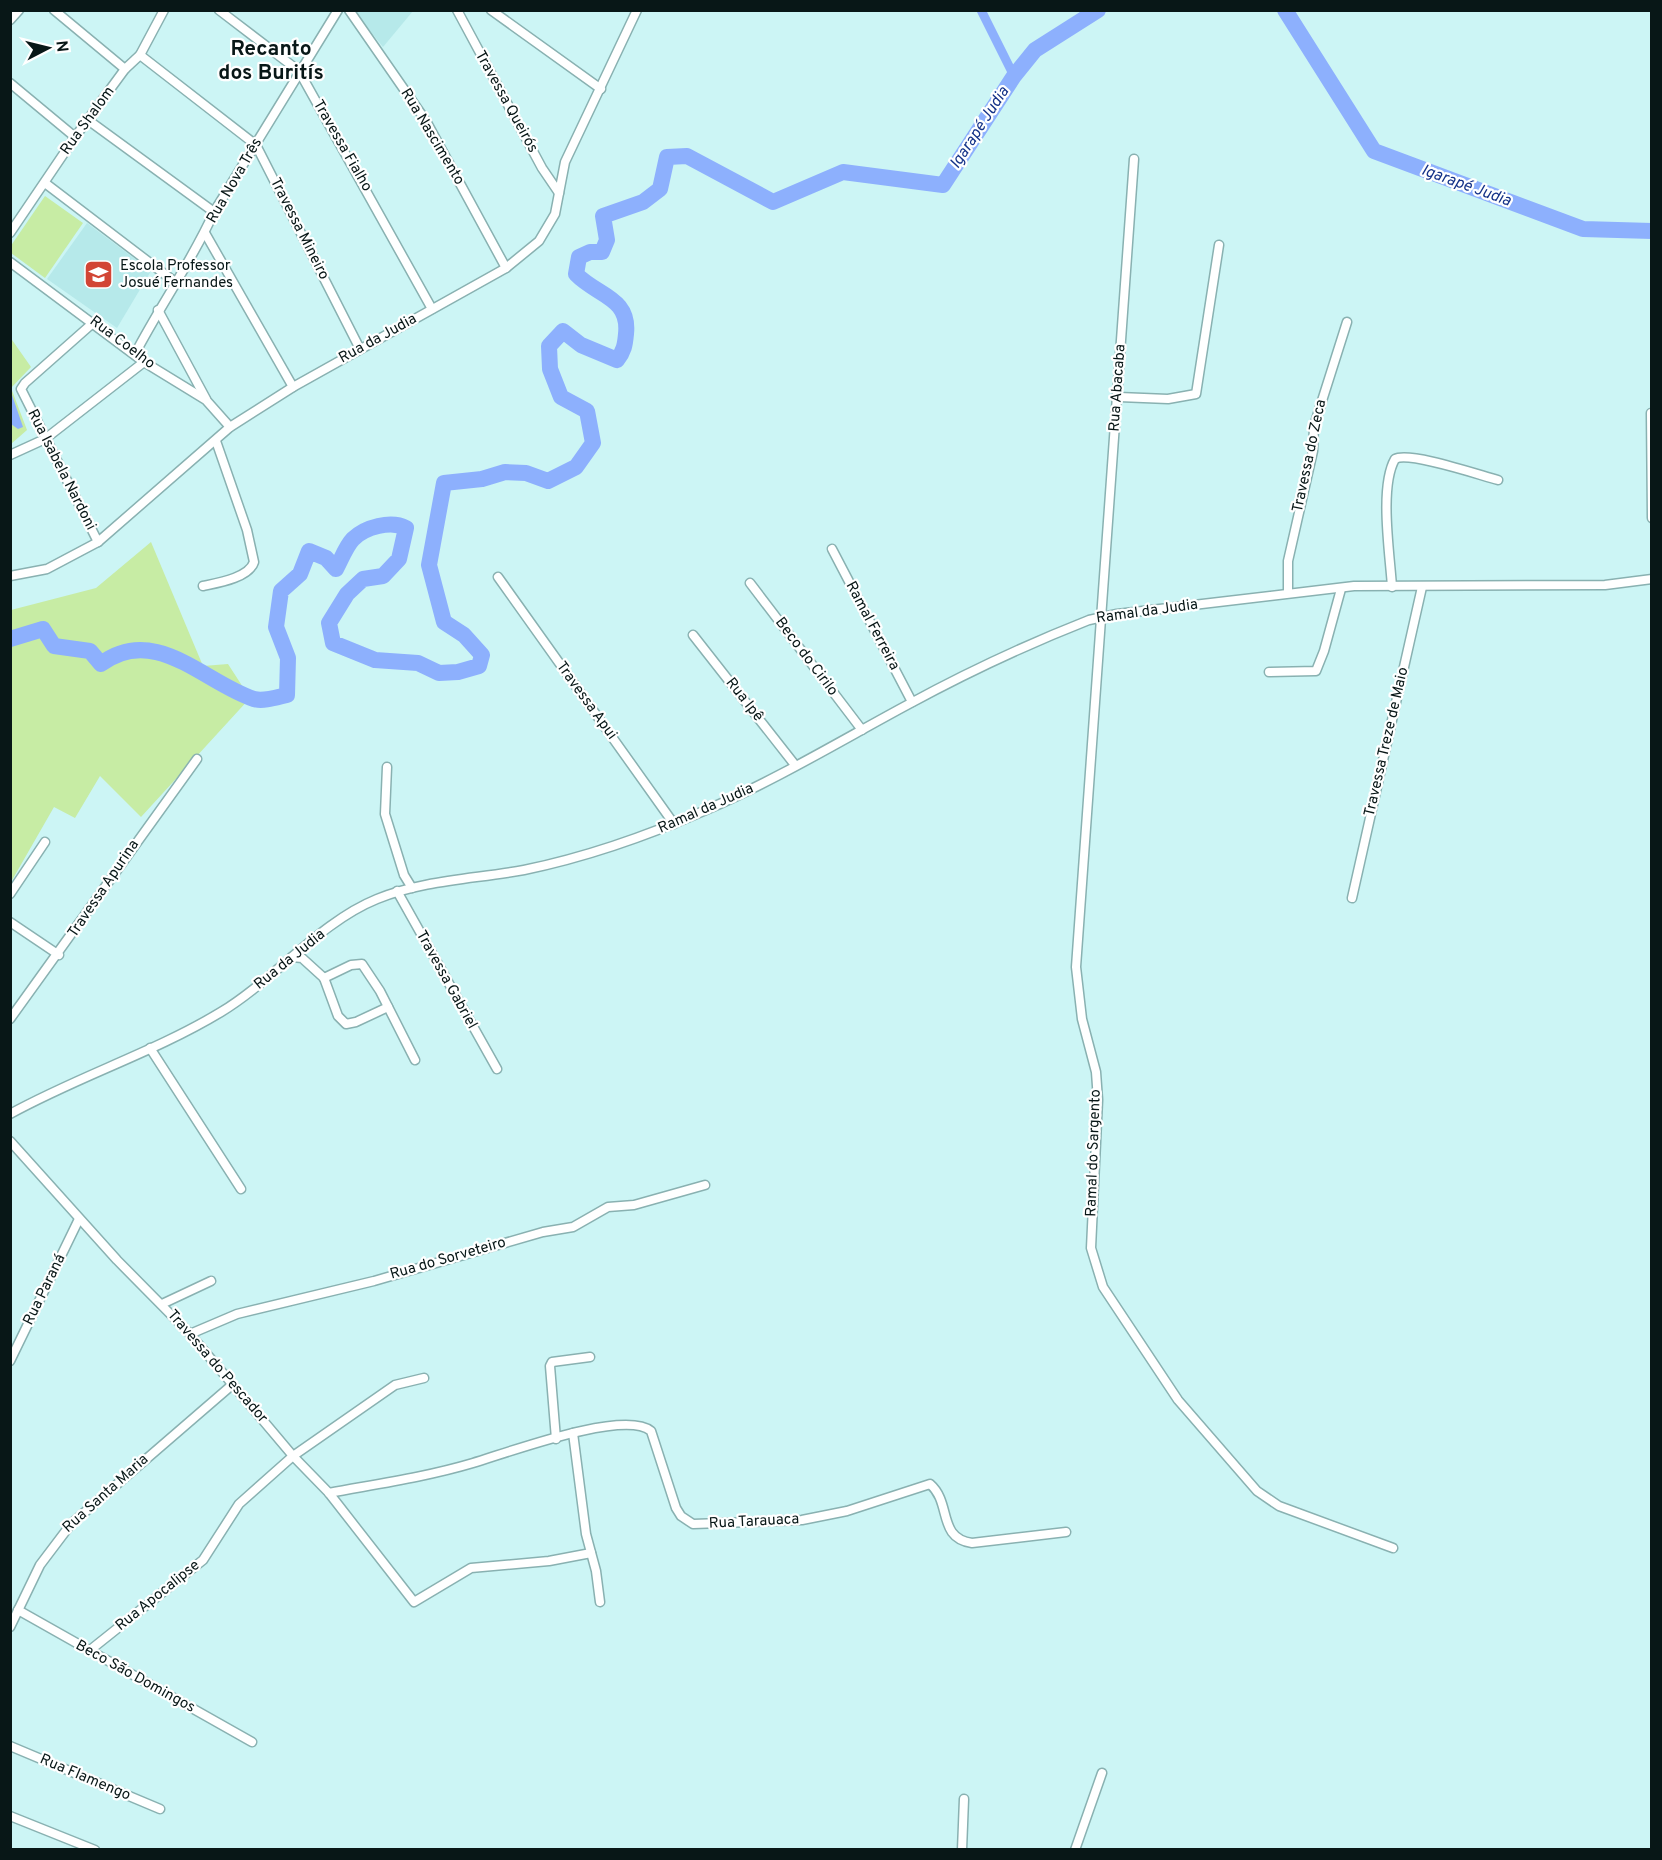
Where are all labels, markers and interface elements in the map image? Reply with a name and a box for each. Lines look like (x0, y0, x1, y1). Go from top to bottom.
north arrow (18, 18, 78, 78)
district label: Recanto dos Buritís (218, 36, 324, 87)
text: N (50, 39, 72, 53)
street label: Travessa Queirós (470, 48, 542, 156)
water label: Igarapé Judia (946, 82, 1014, 173)
street label: Rua Shalom (57, 83, 119, 159)
street label: Rua Nascimento (396, 85, 468, 189)
street label: Travessa Fialho (308, 97, 376, 195)
street label: Rua Nova Três (203, 135, 267, 227)
water label: Igarapé Judia (1418, 161, 1514, 212)
street label: Travessa Mineiro (265, 175, 333, 283)
place label: Escola Professor Josué Fernandes (120, 257, 233, 293)
school or university icon: Escola Professor Josué Fernandes (83, 259, 115, 291)
street label: Rua da Judia (336, 310, 420, 368)
street label: Rua Coelho (85, 312, 159, 374)
street label: Rua Abacaba (1105, 344, 1131, 432)
street label: Travessa do Zeca (1289, 398, 1331, 514)
street label: Rua Isabela Nardoni (22, 406, 100, 534)
street label: Ramal Ferreira (841, 578, 903, 674)
street label: Ramal da Judia (1095, 595, 1199, 629)
street label: Beco do Cirilo (770, 614, 842, 700)
street label: Travessa Apui (551, 658, 621, 744)
street label: Travessa Treze de Maio (1361, 666, 1413, 818)
street label: Rua Ipê (721, 674, 767, 726)
street label: Ramal da Judia (655, 779, 757, 839)
street label: Travessa Apurina (64, 836, 144, 942)
street label: Rua da Judia (251, 925, 329, 995)
street label: Travessa Gabriel (411, 927, 481, 1033)
street label: Ramal do Sargento (1082, 1089, 1106, 1217)
street label: Rua do Sorveteiro (388, 1233, 508, 1285)
street label: Rua Paraná (20, 1251, 70, 1329)
street label: Travessa do Pescador (162, 1306, 272, 1428)
street label: Rua Santa Maria (59, 1450, 153, 1538)
street label: Rua Tarauaca (708, 1510, 800, 1534)
street label: Rua Apocalipse (112, 1556, 204, 1636)
street label: Beco São Domingos (72, 1636, 198, 1718)
street label: Rua Flamengo (37, 1750, 133, 1806)

